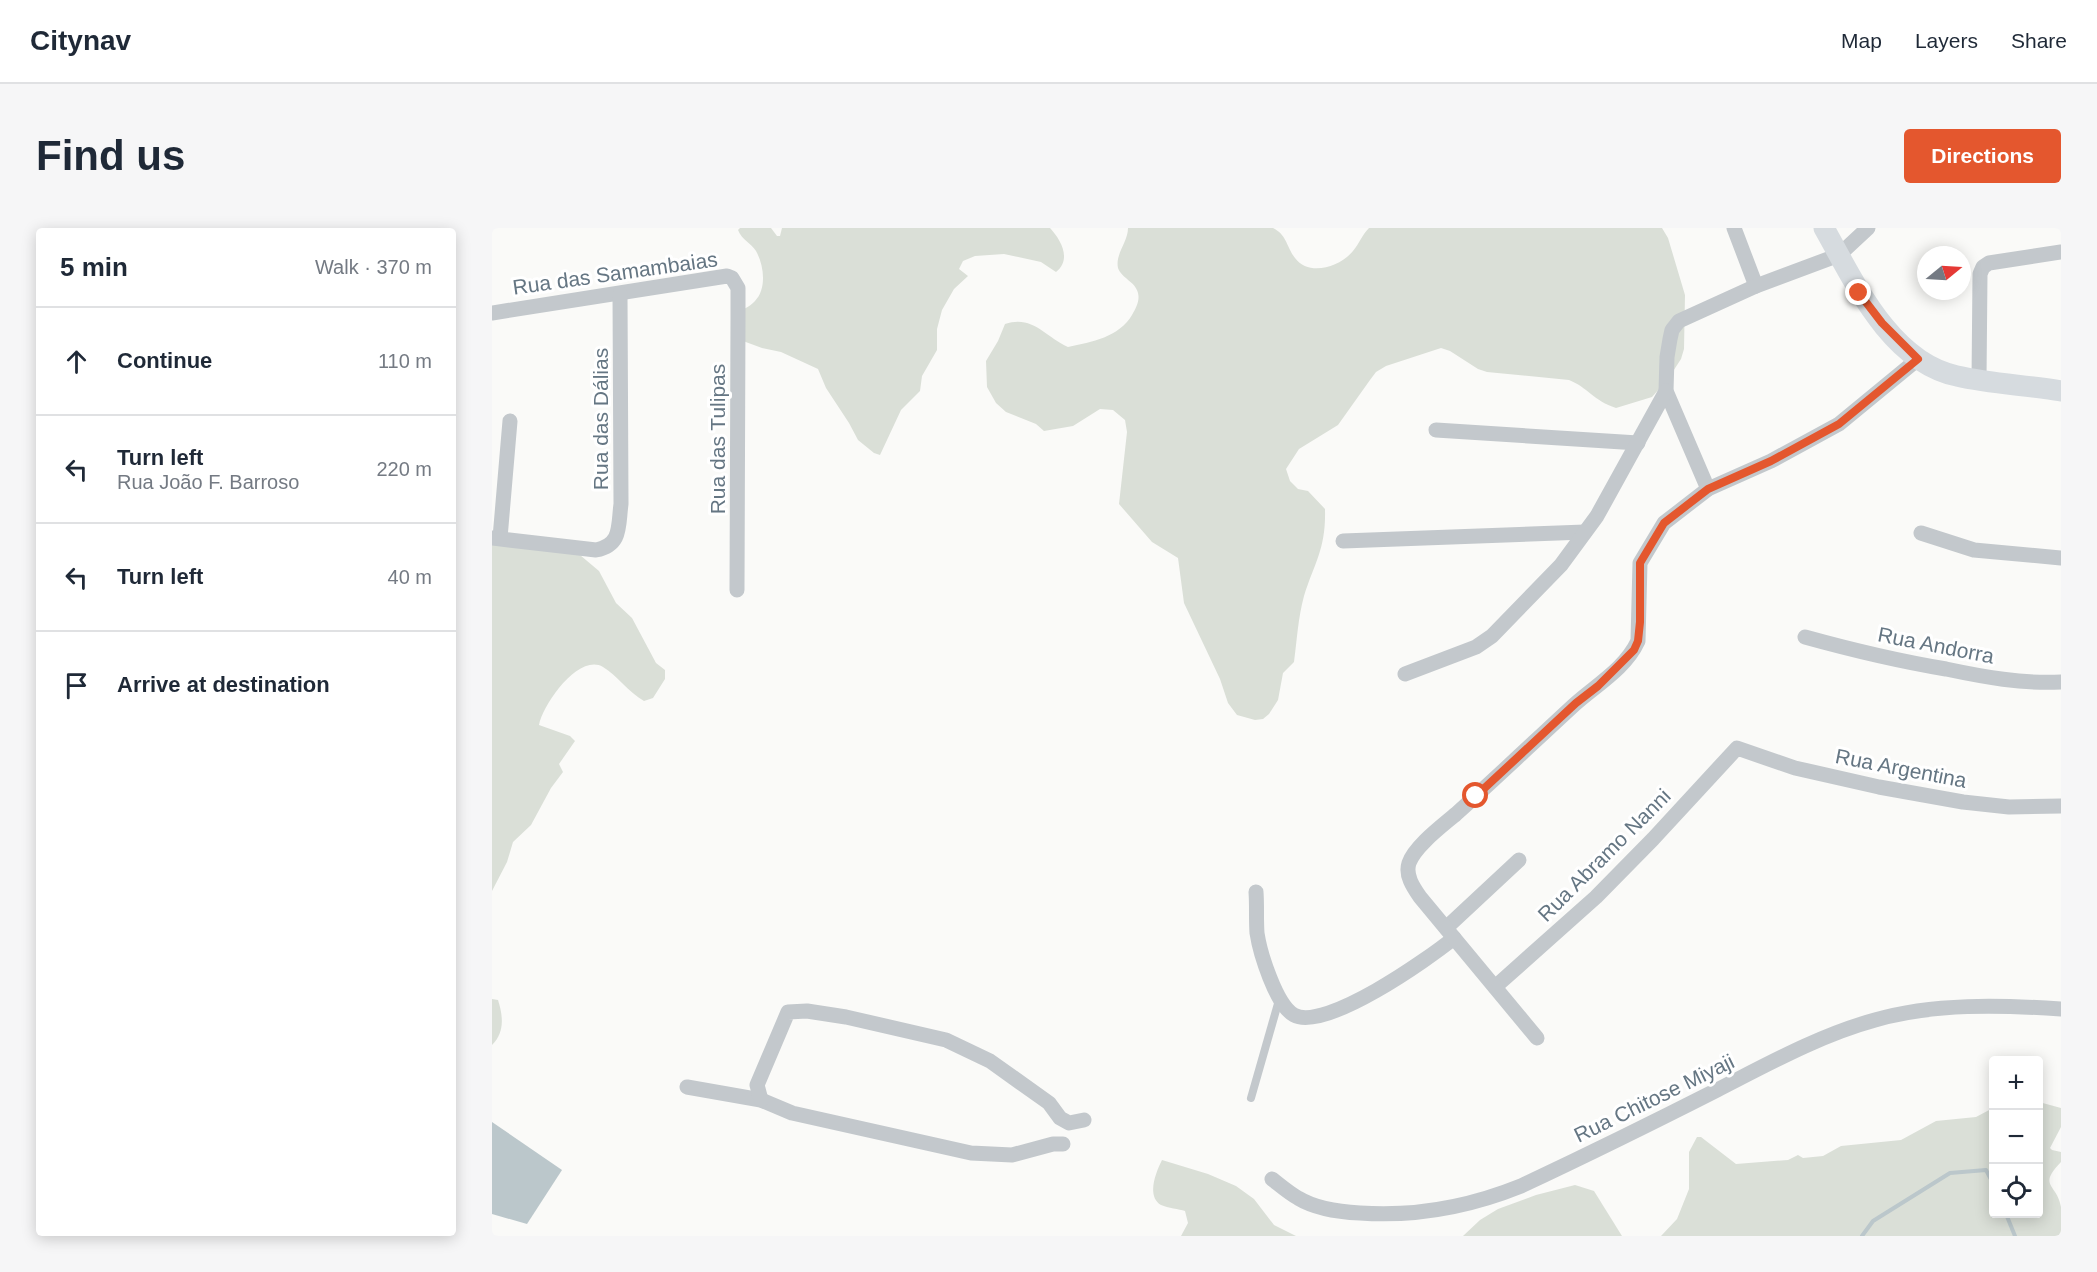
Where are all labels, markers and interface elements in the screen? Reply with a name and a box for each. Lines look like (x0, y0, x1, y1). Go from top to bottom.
text: Citynav (30, 25, 131, 56)
text: Map (1841, 29, 1882, 52)
text: Layers (1915, 29, 1978, 52)
text: Share (2011, 29, 2067, 52)
button: Directions (1904, 129, 2061, 183)
text: Find us (36, 132, 185, 179)
north arrow (1917, 246, 1971, 300)
street label: Rua das Samambaias (511, 247, 719, 299)
text: 5 min (60, 252, 128, 282)
text: Walk · 370 m (315, 256, 432, 278)
route end (1845, 279, 1871, 305)
icon: ahead (60, 345, 93, 378)
text: Continue (117, 348, 212, 373)
street label: Rua das Dálias (589, 348, 612, 490)
text: 110 m (378, 350, 432, 372)
street label: Rua das Tulipas (706, 364, 729, 514)
text: Turn left (117, 445, 203, 470)
icon: left (60, 453, 93, 486)
text: 220 m (376, 458, 432, 480)
text: Rua João F. Barroso (117, 471, 299, 493)
icon: left (60, 561, 93, 594)
text: Turn left (117, 564, 203, 589)
text: 40 m (388, 566, 432, 588)
street label: Rua Andorra (1876, 622, 1996, 668)
icon: arrive (60, 669, 93, 702)
text: Arrive at destination (117, 672, 330, 697)
street label: Rua Argentina (1833, 744, 1969, 792)
route start (1462, 782, 1488, 808)
street label: Rua Abramo Nanni (1533, 784, 1675, 926)
street label: Rua Chitose Miyaji (1570, 1049, 1738, 1147)
map controls (1989, 1056, 2043, 1218)
button: + (1989, 1056, 2043, 1110)
button: − (1989, 1110, 2043, 1164)
button: locate (1989, 1164, 2043, 1218)

